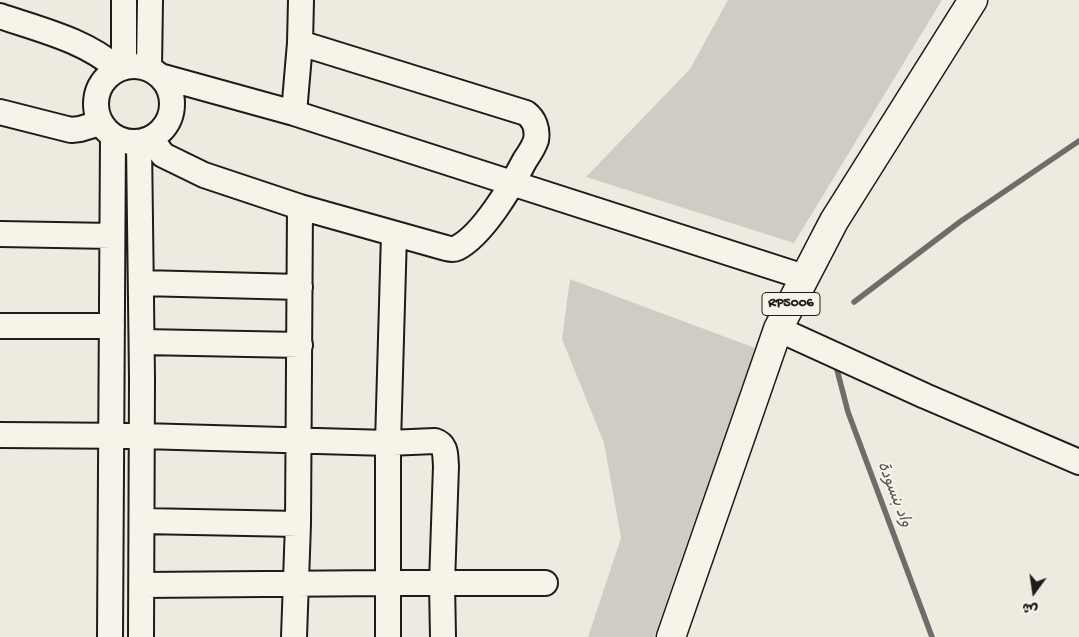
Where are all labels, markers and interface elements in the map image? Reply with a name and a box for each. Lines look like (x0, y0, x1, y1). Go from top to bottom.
road number: RP5006 (762, 292, 820, 316)
water label: واد بنسودة (872, 460, 914, 530)
north arrow (1009, 567, 1059, 617)
text: ش (1021, 597, 1040, 617)

